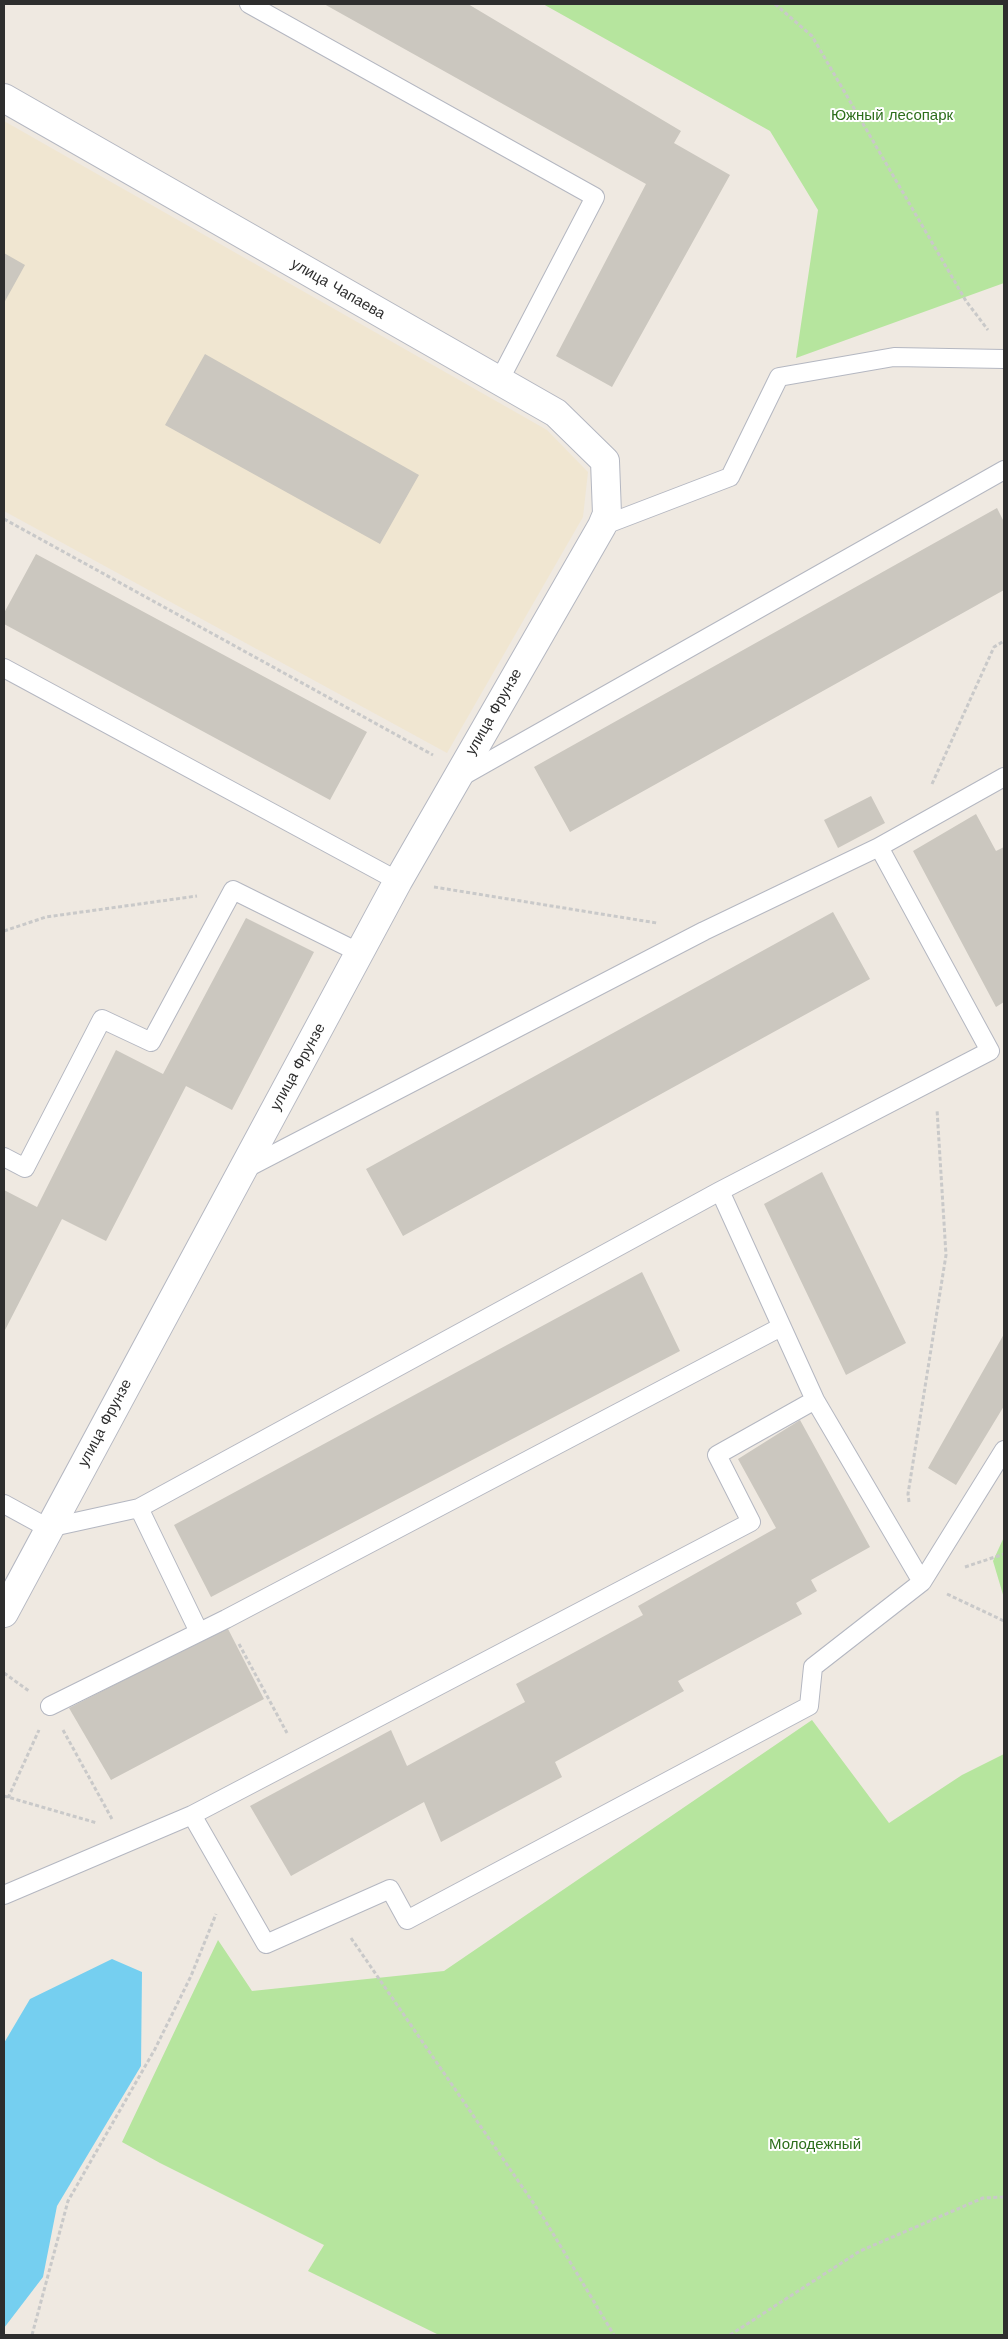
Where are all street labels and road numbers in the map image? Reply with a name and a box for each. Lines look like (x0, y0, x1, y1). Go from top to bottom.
street label: улица Чапаева (288, 255, 388, 323)
street label: улица Фрунзе (462, 666, 526, 758)
street label: улица Фрунзе (267, 1020, 329, 1114)
street label: улица Фрунзе (74, 1376, 136, 1470)

